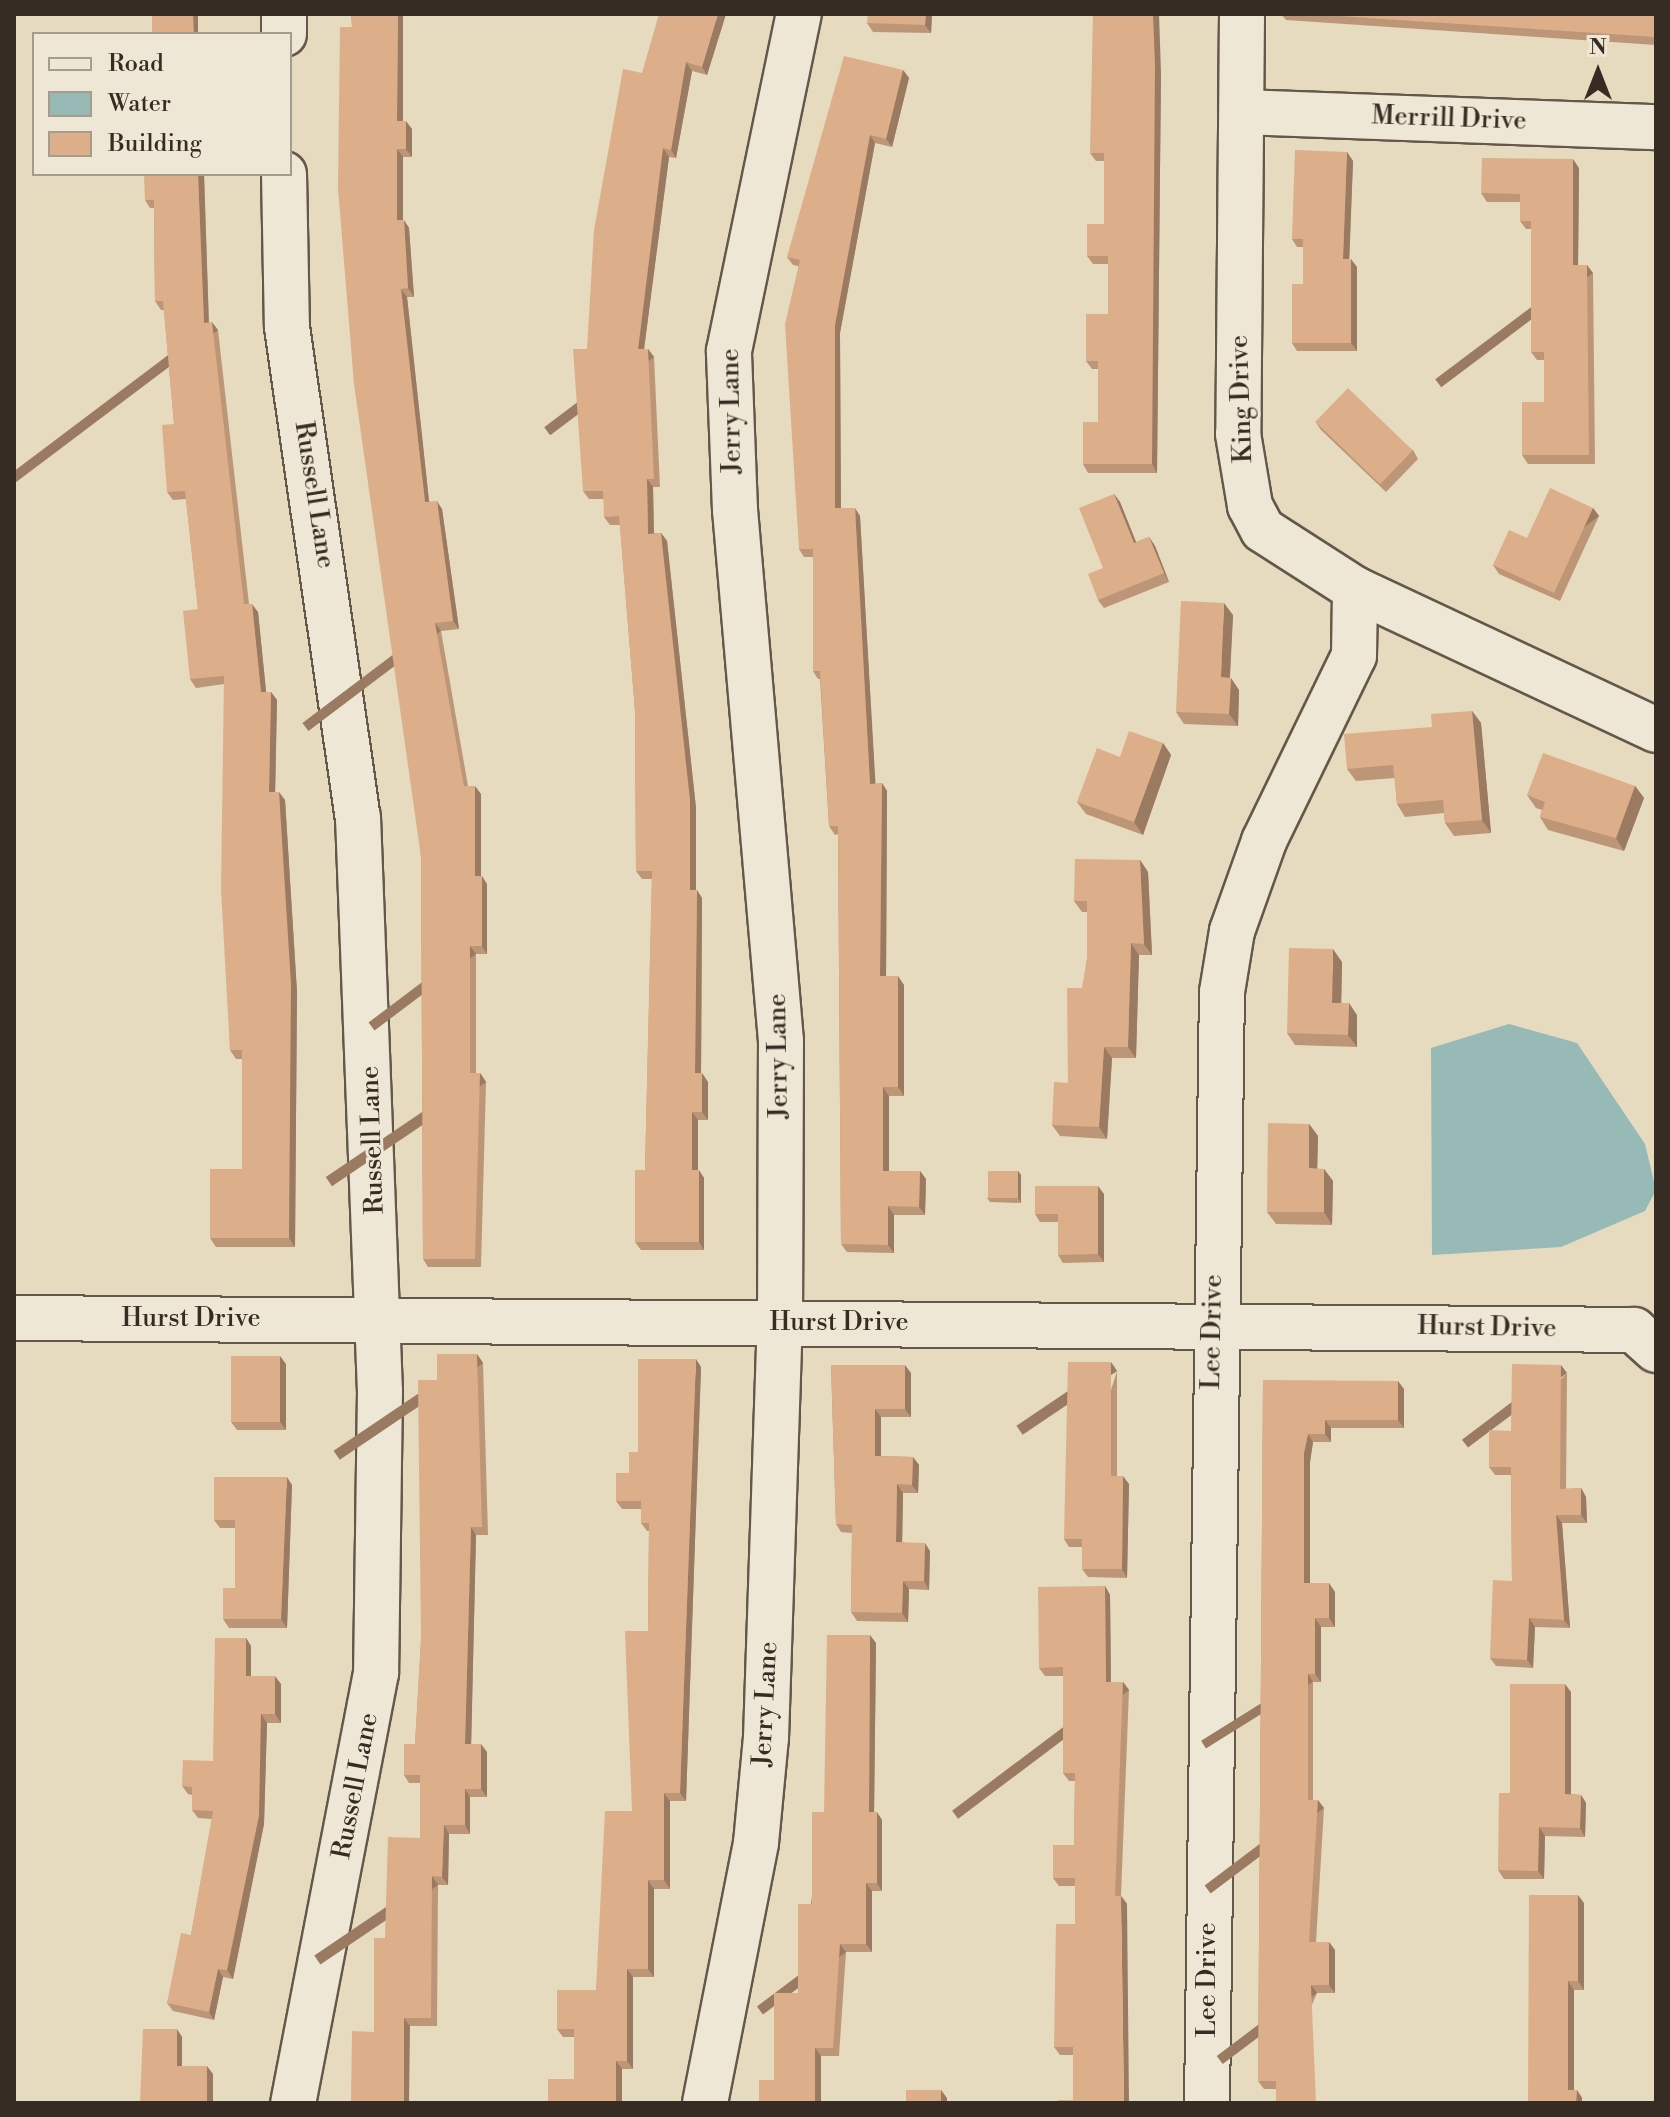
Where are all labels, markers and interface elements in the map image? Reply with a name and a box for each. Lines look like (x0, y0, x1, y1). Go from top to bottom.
legend (32, 32, 292, 176)
north arrow (1558, 32, 1638, 112)
text: N (1589, 34, 1607, 61)
text: Road (108, 49, 164, 79)
text: Water (108, 89, 171, 119)
street label: Merrill Drive (1371, 101, 1527, 137)
text: Building (108, 129, 202, 159)
street label: King Drive (1224, 334, 1260, 464)
street label: Jerry Lane (715, 348, 749, 474)
street label: Russell Lane (287, 419, 341, 571)
street label: Jerry Lane (762, 993, 796, 1119)
street label: Russell Lane (355, 1065, 391, 1215)
street label: Lee Drive (1196, 1274, 1230, 1390)
street label: Hurst Drive (121, 1303, 261, 1335)
street label: Hurst Drive (769, 1307, 909, 1339)
street label: Hurst Drive (1417, 1311, 1557, 1345)
street label: Jerry Lane (747, 1641, 785, 1767)
street label: Russell Lane (327, 1710, 385, 1862)
street label: Lee Drive (1192, 1922, 1224, 2038)

